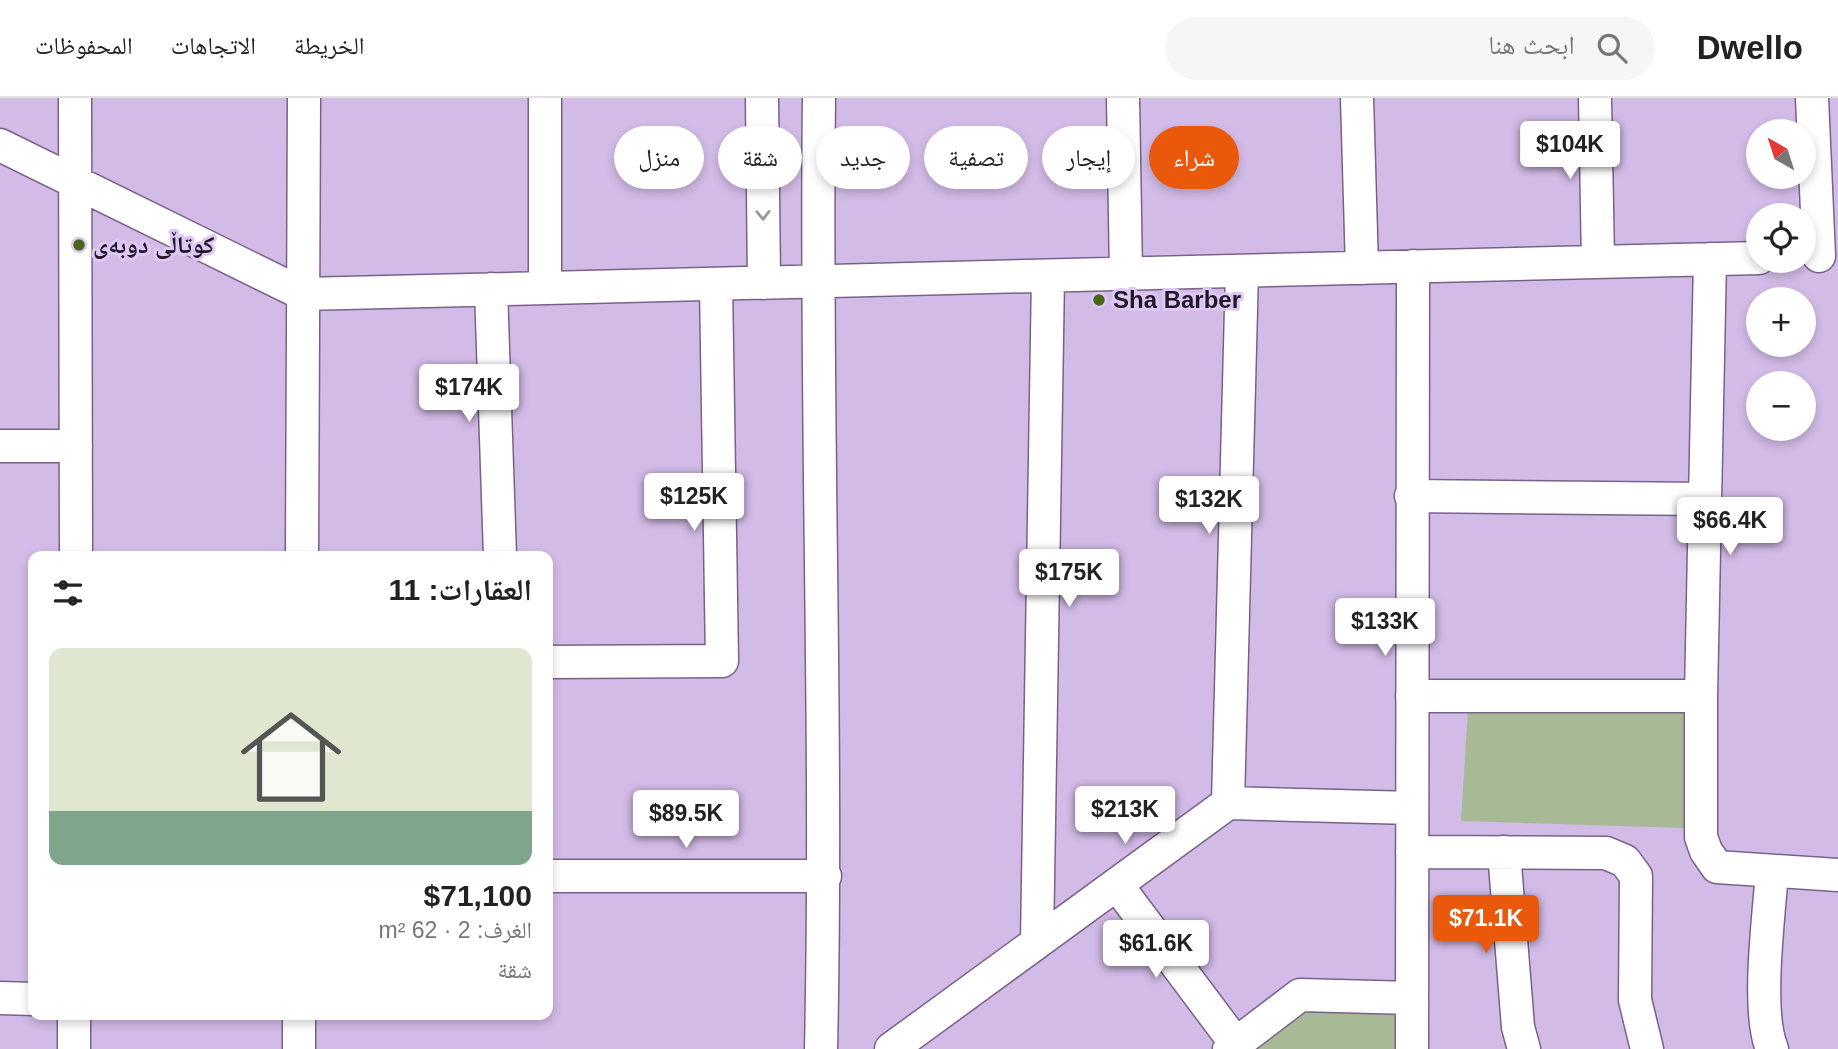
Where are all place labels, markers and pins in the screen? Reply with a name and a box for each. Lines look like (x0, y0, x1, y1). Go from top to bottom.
pin: $104K (1521, 122, 1619, 181)
place label: کوتاڵی دوبەی (93, 231, 215, 259)
marker: کوتاڵی دوبەی (71, 237, 87, 253)
place label: Sha Barber (1113, 286, 1241, 313)
marker: Sha Barber (1091, 292, 1107, 308)
pin: $174K (420, 364, 518, 424)
pin: $125K (645, 474, 743, 533)
pin: $132K (1160, 476, 1258, 536)
pin: $66.4K (1673, 498, 1787, 557)
pin: $175K (1020, 550, 1118, 609)
pin: $133K (1336, 598, 1434, 658)
pin: $213K (1076, 786, 1174, 846)
pin: $89.5K (629, 790, 743, 850)
pin: $71.1K (1429, 896, 1543, 955)
pin: $61.6K (1099, 920, 1213, 980)

